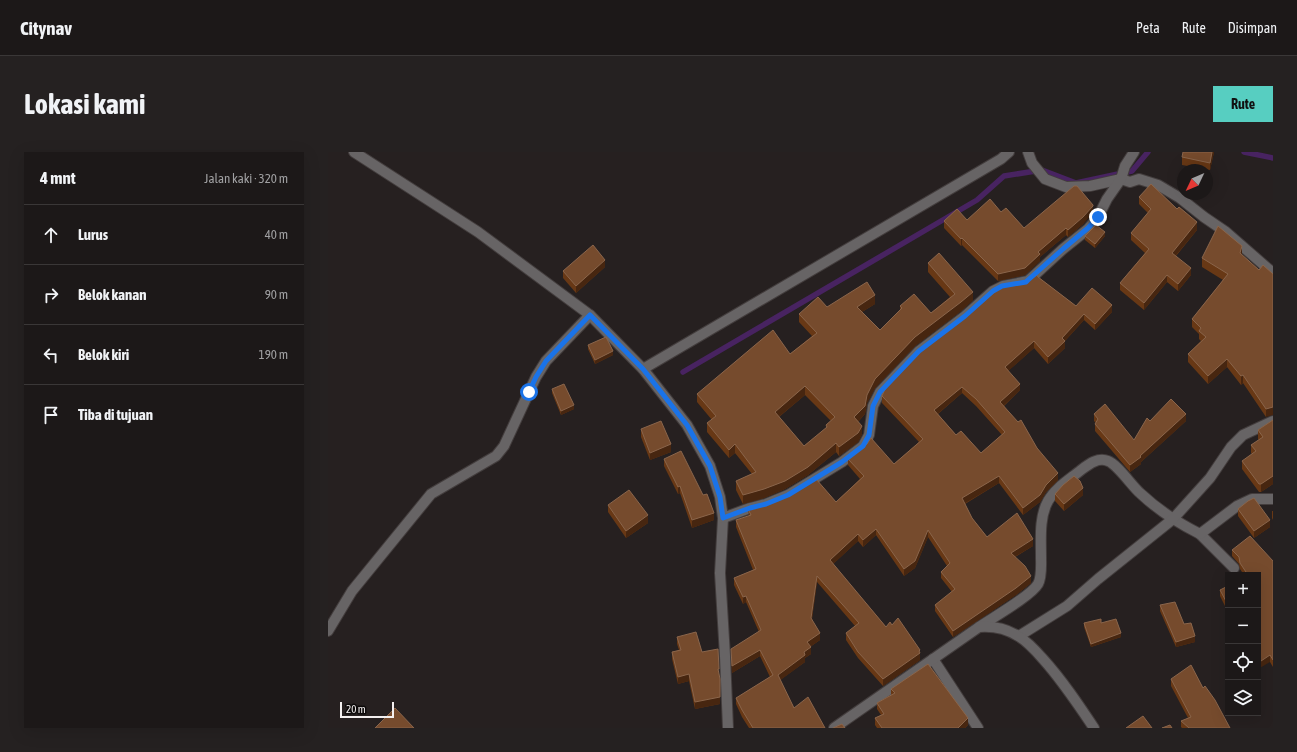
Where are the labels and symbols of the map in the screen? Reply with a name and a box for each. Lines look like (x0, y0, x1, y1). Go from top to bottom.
north arrow (1177, 164, 1213, 200)
route end (1089, 208, 1107, 226)
route start (520, 383, 538, 401)
scale bar (340, 700, 394, 719)

